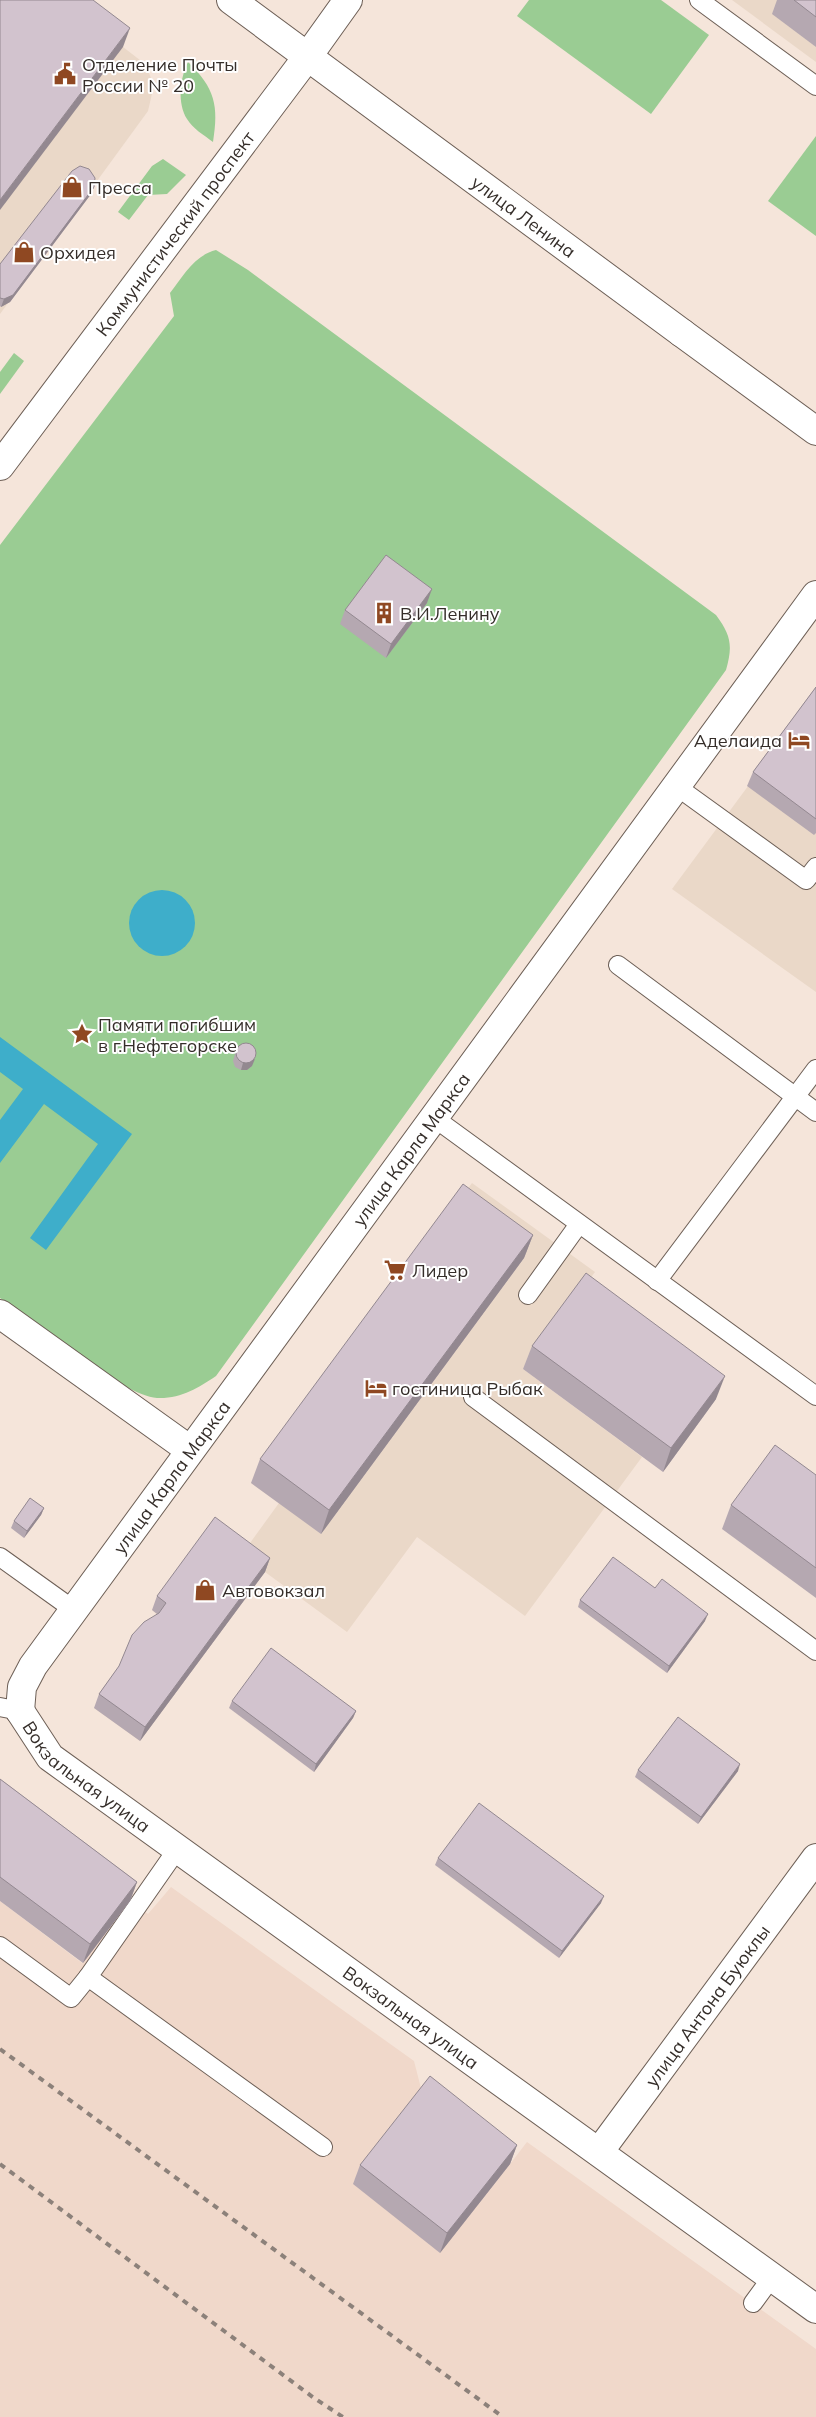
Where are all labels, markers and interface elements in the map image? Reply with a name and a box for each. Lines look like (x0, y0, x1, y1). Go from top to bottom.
place label: Отделение Почты России № 20 (82, 53, 238, 97)
public building icon: Отделение Почты России № 20 (52, 61, 78, 87)
street label: Коммунистический проспект (90, 126, 260, 340)
street label: улица Ленина (467, 170, 581, 262)
shop icon: Пресса (59, 174, 85, 200)
place label: Пресса (88, 176, 152, 199)
shop icon: Орхидея (11, 239, 37, 265)
place label: Орхидея (40, 241, 116, 264)
building icon: В.И.Ленину (371, 600, 397, 626)
place label: В.И.Ленину (400, 602, 500, 625)
hotel icon: Аделаида (786, 727, 812, 753)
place label: Аделаида (694, 729, 782, 752)
place label: Памяти погибшим в г.Нефтегорске (98, 1013, 256, 1057)
place icon: Памяти погибшим в г.Нефтегорске (69, 1021, 95, 1047)
street label: улица Карла Маркса (347, 1068, 475, 1230)
supermarket icon: Лидер (382, 1257, 408, 1283)
place label: Лидер (412, 1259, 468, 1282)
hotel icon: гостиница Рыбак (363, 1375, 389, 1401)
place label: гостиница Рыбак (392, 1377, 543, 1400)
street label: улица Карла Маркса (108, 1396, 235, 1558)
shop icon: Автовокзал (192, 1577, 218, 1603)
place label: Автовокзал (222, 1579, 325, 1602)
street label: Вокзальная улица (18, 1717, 155, 1837)
street label: улица Антона Буюклы (640, 1920, 775, 2091)
street label: Вокзальная улица (339, 1961, 483, 2074)

